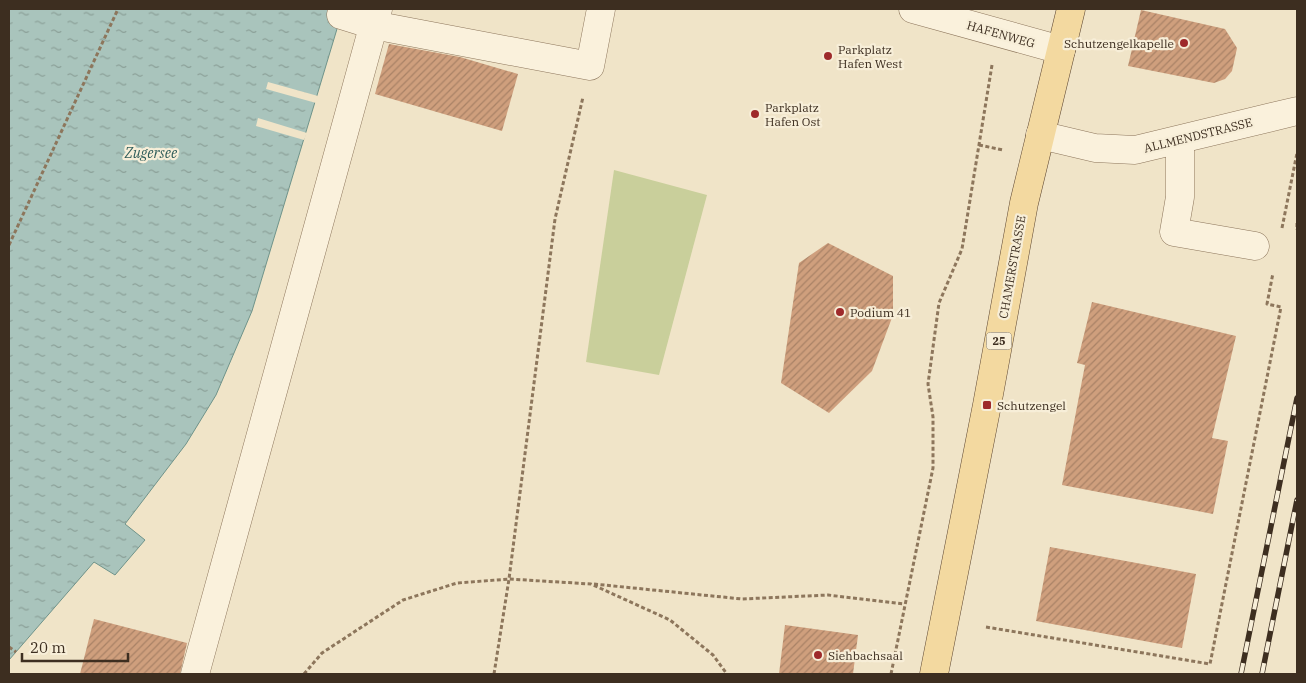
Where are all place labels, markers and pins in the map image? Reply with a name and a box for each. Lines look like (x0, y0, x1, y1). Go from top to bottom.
place label: Schutzengelkapelle (1064, 36, 1174, 51)
marker: Schutzengelkapelle (1178, 37, 1190, 49)
place label: Parkplatz Hafen West (838, 42, 902, 71)
marker: Parkplatz Hafen West (822, 50, 834, 62)
place label: Parkplatz Hafen Ost (765, 100, 820, 129)
marker: Parkplatz Hafen Ost (749, 108, 761, 120)
place label: Podium 41 (850, 305, 911, 320)
marker: Podium 41 (834, 306, 846, 318)
place label: Schutzengel (997, 398, 1066, 413)
marker: Schutzengel (981, 399, 993, 411)
place label: Siehbachsaal (828, 648, 903, 663)
marker: Siehbachsaal (812, 649, 824, 661)

